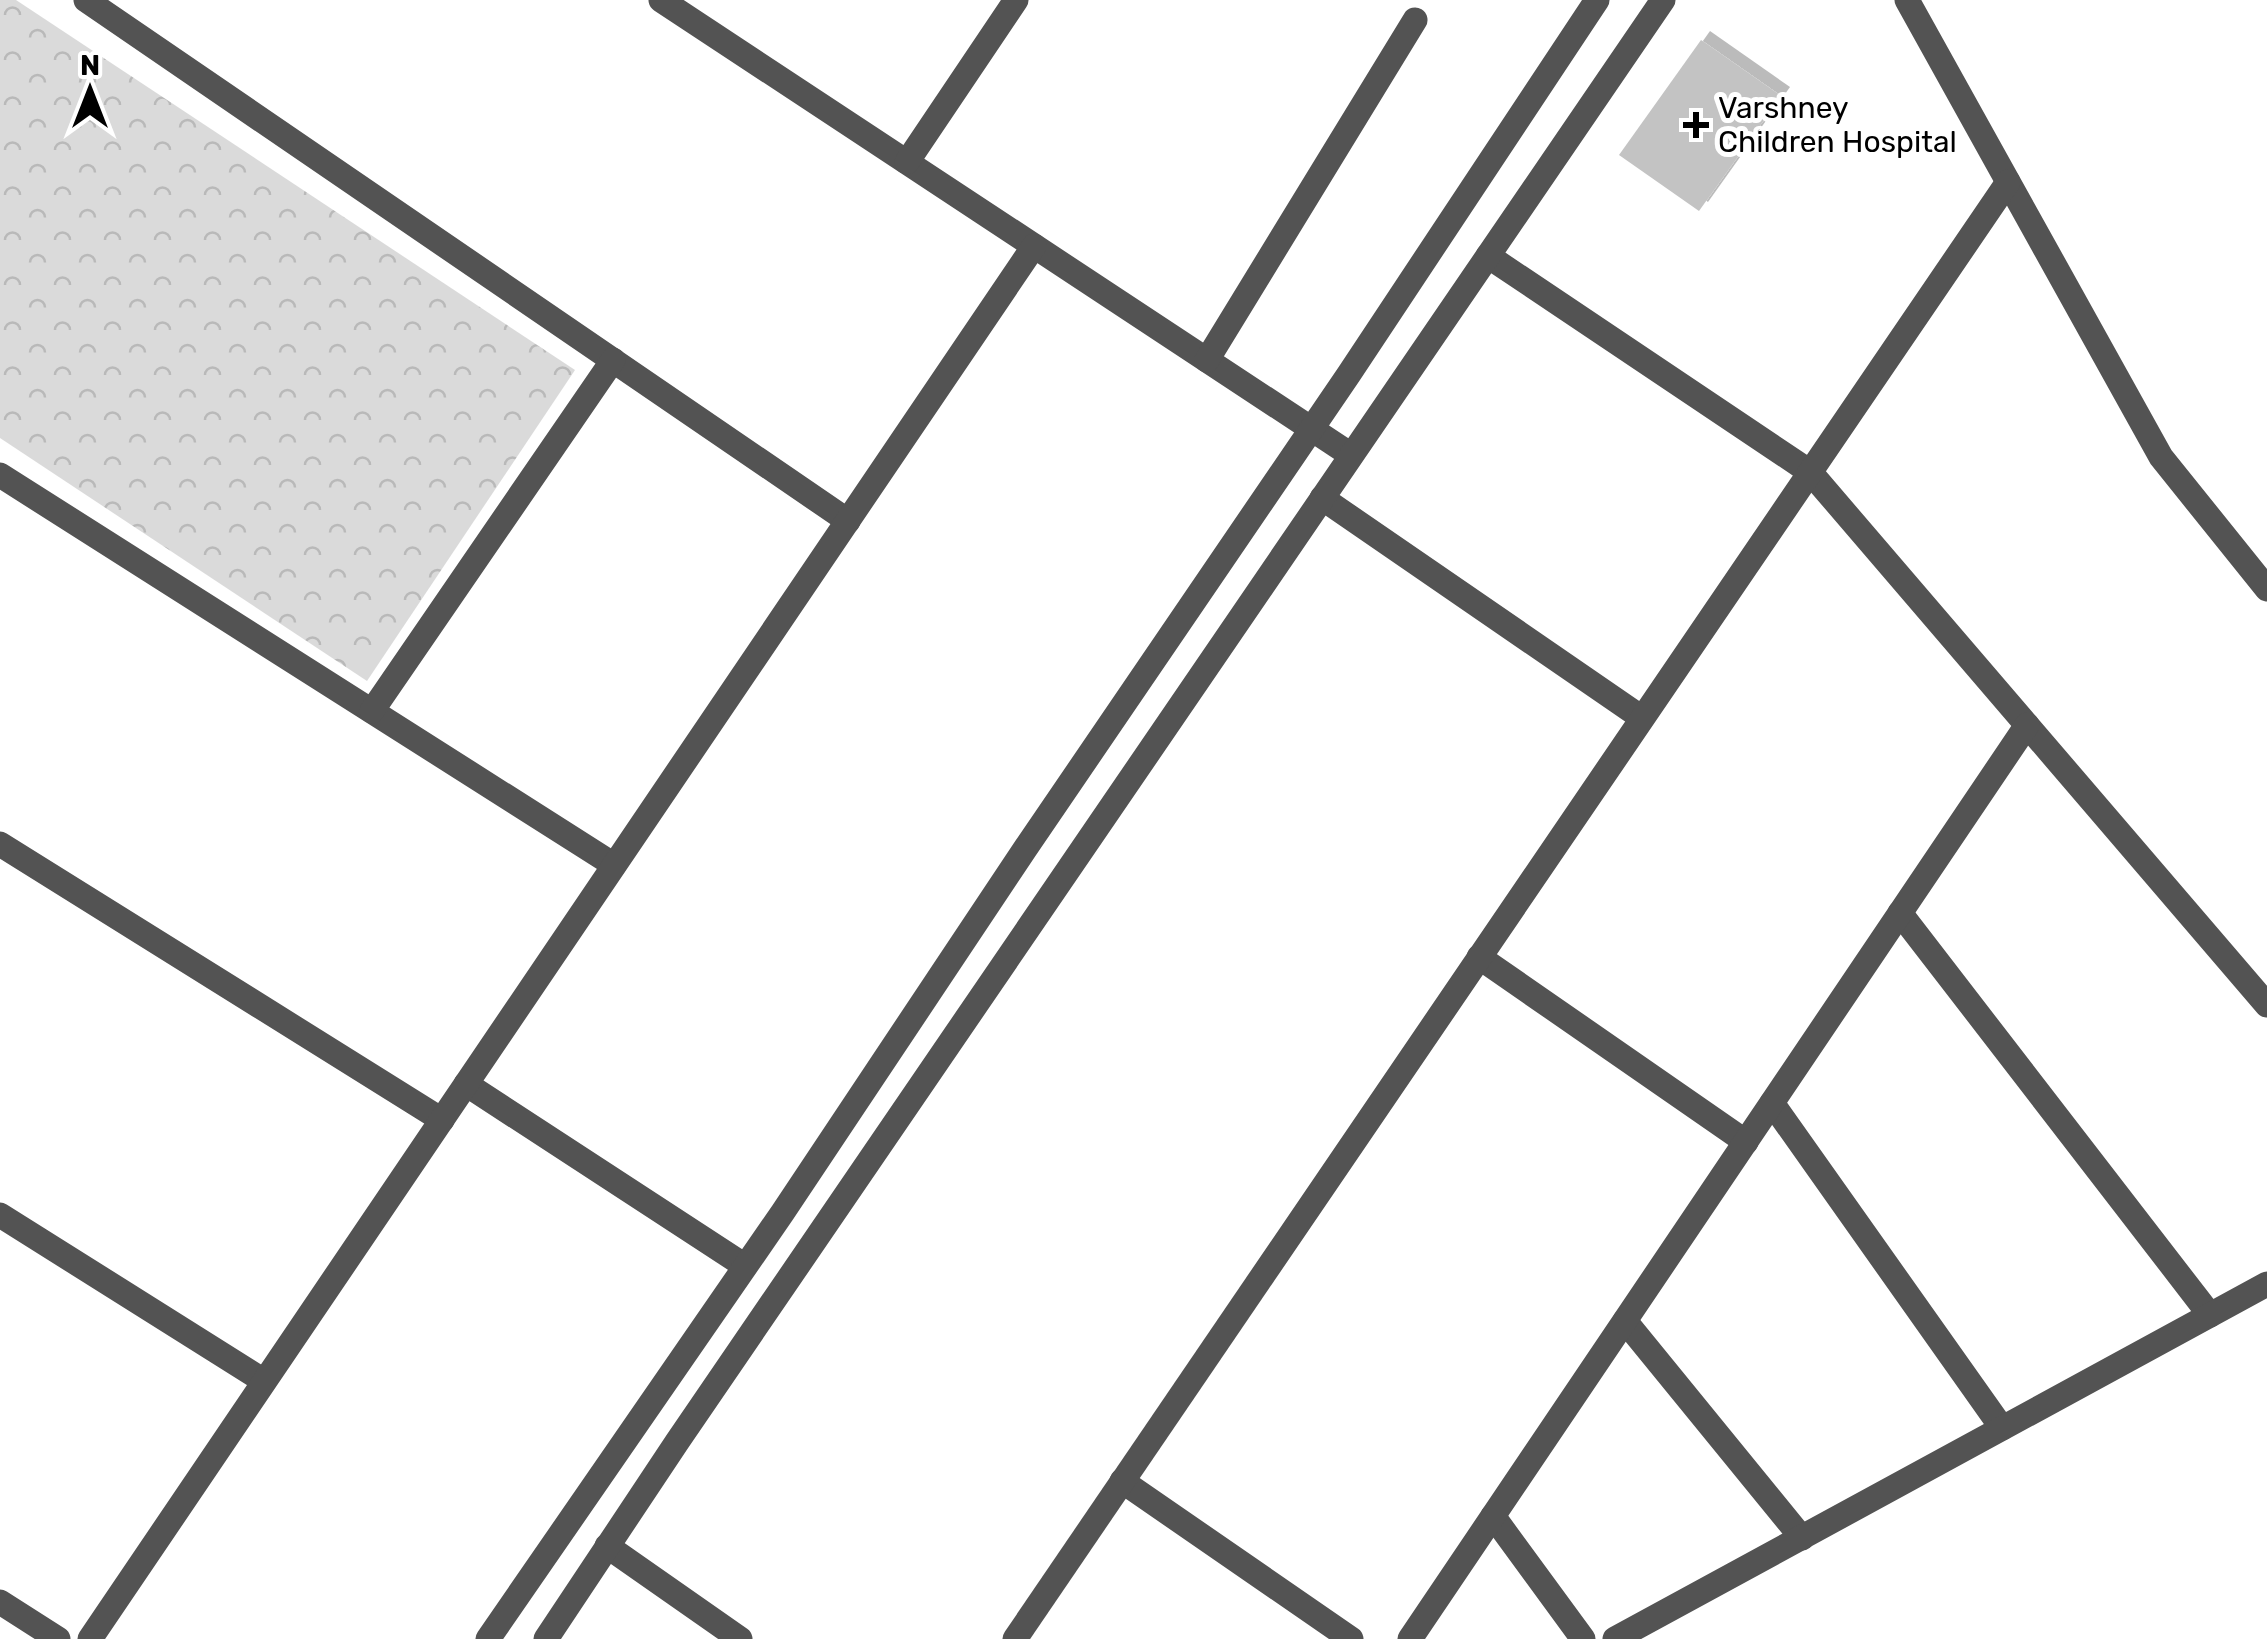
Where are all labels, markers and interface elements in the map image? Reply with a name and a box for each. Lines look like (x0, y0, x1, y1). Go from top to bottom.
north arrow (40, 40, 140, 140)
text: N (80, 49, 100, 82)
place label: Varshney Children Hospital (1718, 90, 1957, 160)
marker: Varshney Children Hospital (1683, 112, 1709, 138)

